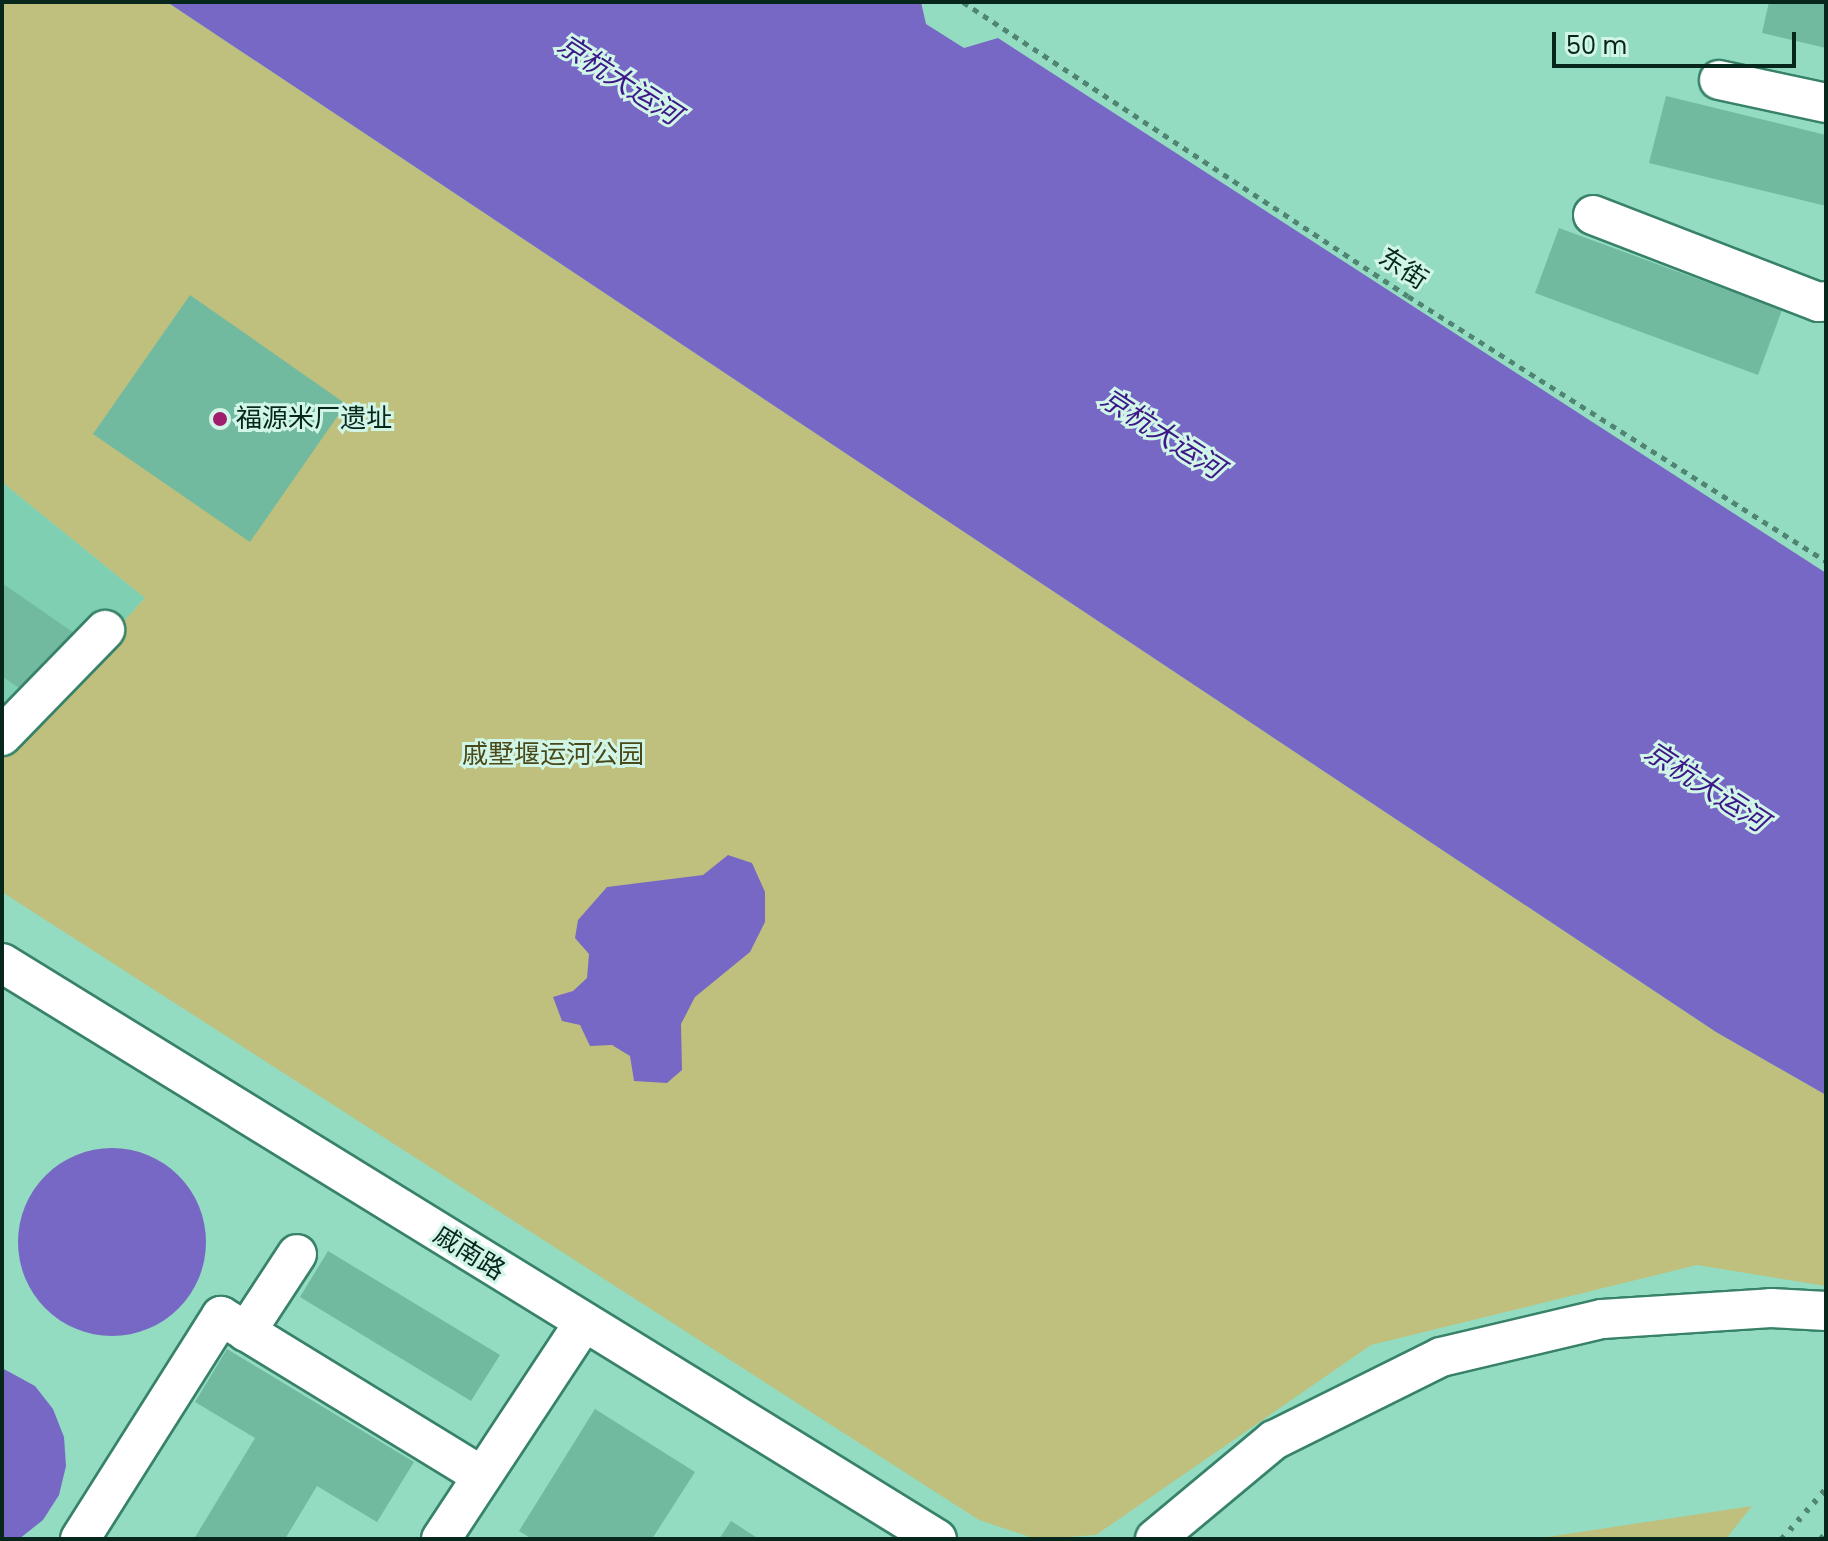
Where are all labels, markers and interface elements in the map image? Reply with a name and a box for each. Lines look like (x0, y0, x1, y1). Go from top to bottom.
scale bar (1556, 16, 1800, 66)
water label: 京杭大运河 (551, 28, 687, 132)
text: 50 m (1566, 29, 1627, 62)
street label: 东街 (1373, 242, 1433, 296)
water label: 京杭大运河 (1094, 382, 1230, 486)
place label: 福源米厂遗址 (236, 403, 392, 435)
marker: 福源米厂遗址 (211, 410, 229, 428)
water label: 京杭大运河 (1638, 735, 1774, 839)
park label: 戚墅堰运河公园 (462, 739, 644, 771)
street label: 戚南路 (428, 1219, 510, 1287)

